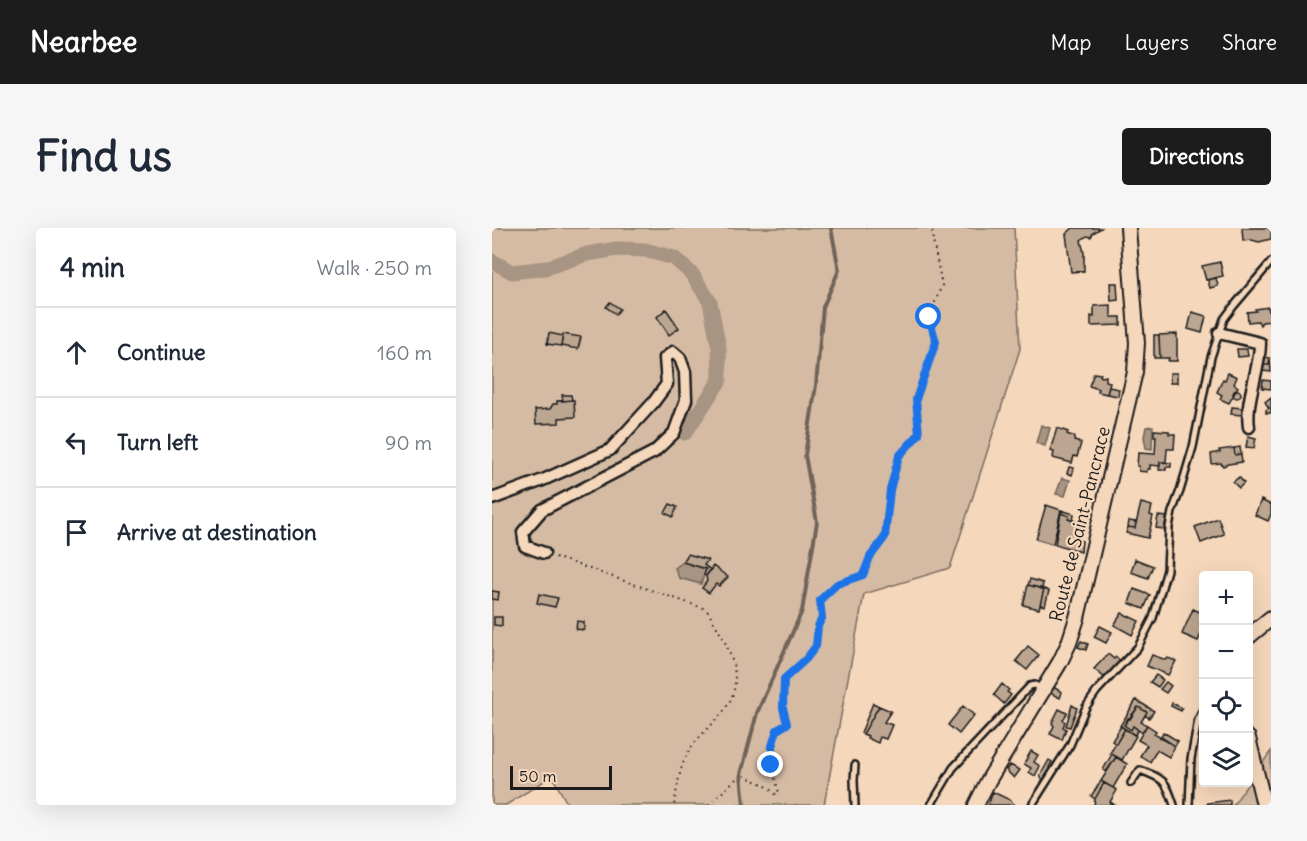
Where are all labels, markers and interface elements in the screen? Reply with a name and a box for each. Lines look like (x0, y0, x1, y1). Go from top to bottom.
text: Nearbee (30, 24, 137, 60)
text: Map (1051, 29, 1091, 56)
text: Layers (1124, 29, 1189, 56)
text: Share (1222, 29, 1277, 56)
button: Directions (1122, 128, 1271, 185)
text: Find us (36, 130, 172, 182)
text: 4 min (60, 251, 125, 284)
text: Walk · 250 m (317, 255, 432, 280)
route start (915, 303, 941, 329)
icon: ahead (60, 336, 93, 369)
text: Continue (117, 338, 206, 366)
text: 160 m (377, 340, 432, 365)
street label: Route de Saint-Pancrace (1044, 424, 1115, 624)
icon: left (60, 426, 93, 459)
text: Turn left (117, 428, 198, 456)
text: 90 m (385, 430, 432, 455)
icon: arrive (60, 516, 93, 549)
text: Arrive at destination (117, 518, 317, 546)
map controls (1199, 571, 1253, 787)
button: + (1199, 571, 1253, 625)
button: − (1199, 625, 1253, 679)
button: locate (1199, 679, 1253, 733)
button: layers (1199, 733, 1253, 787)
route end (757, 751, 783, 777)
scale bar (510, 763, 612, 790)
text: 50 m (519, 766, 557, 786)

